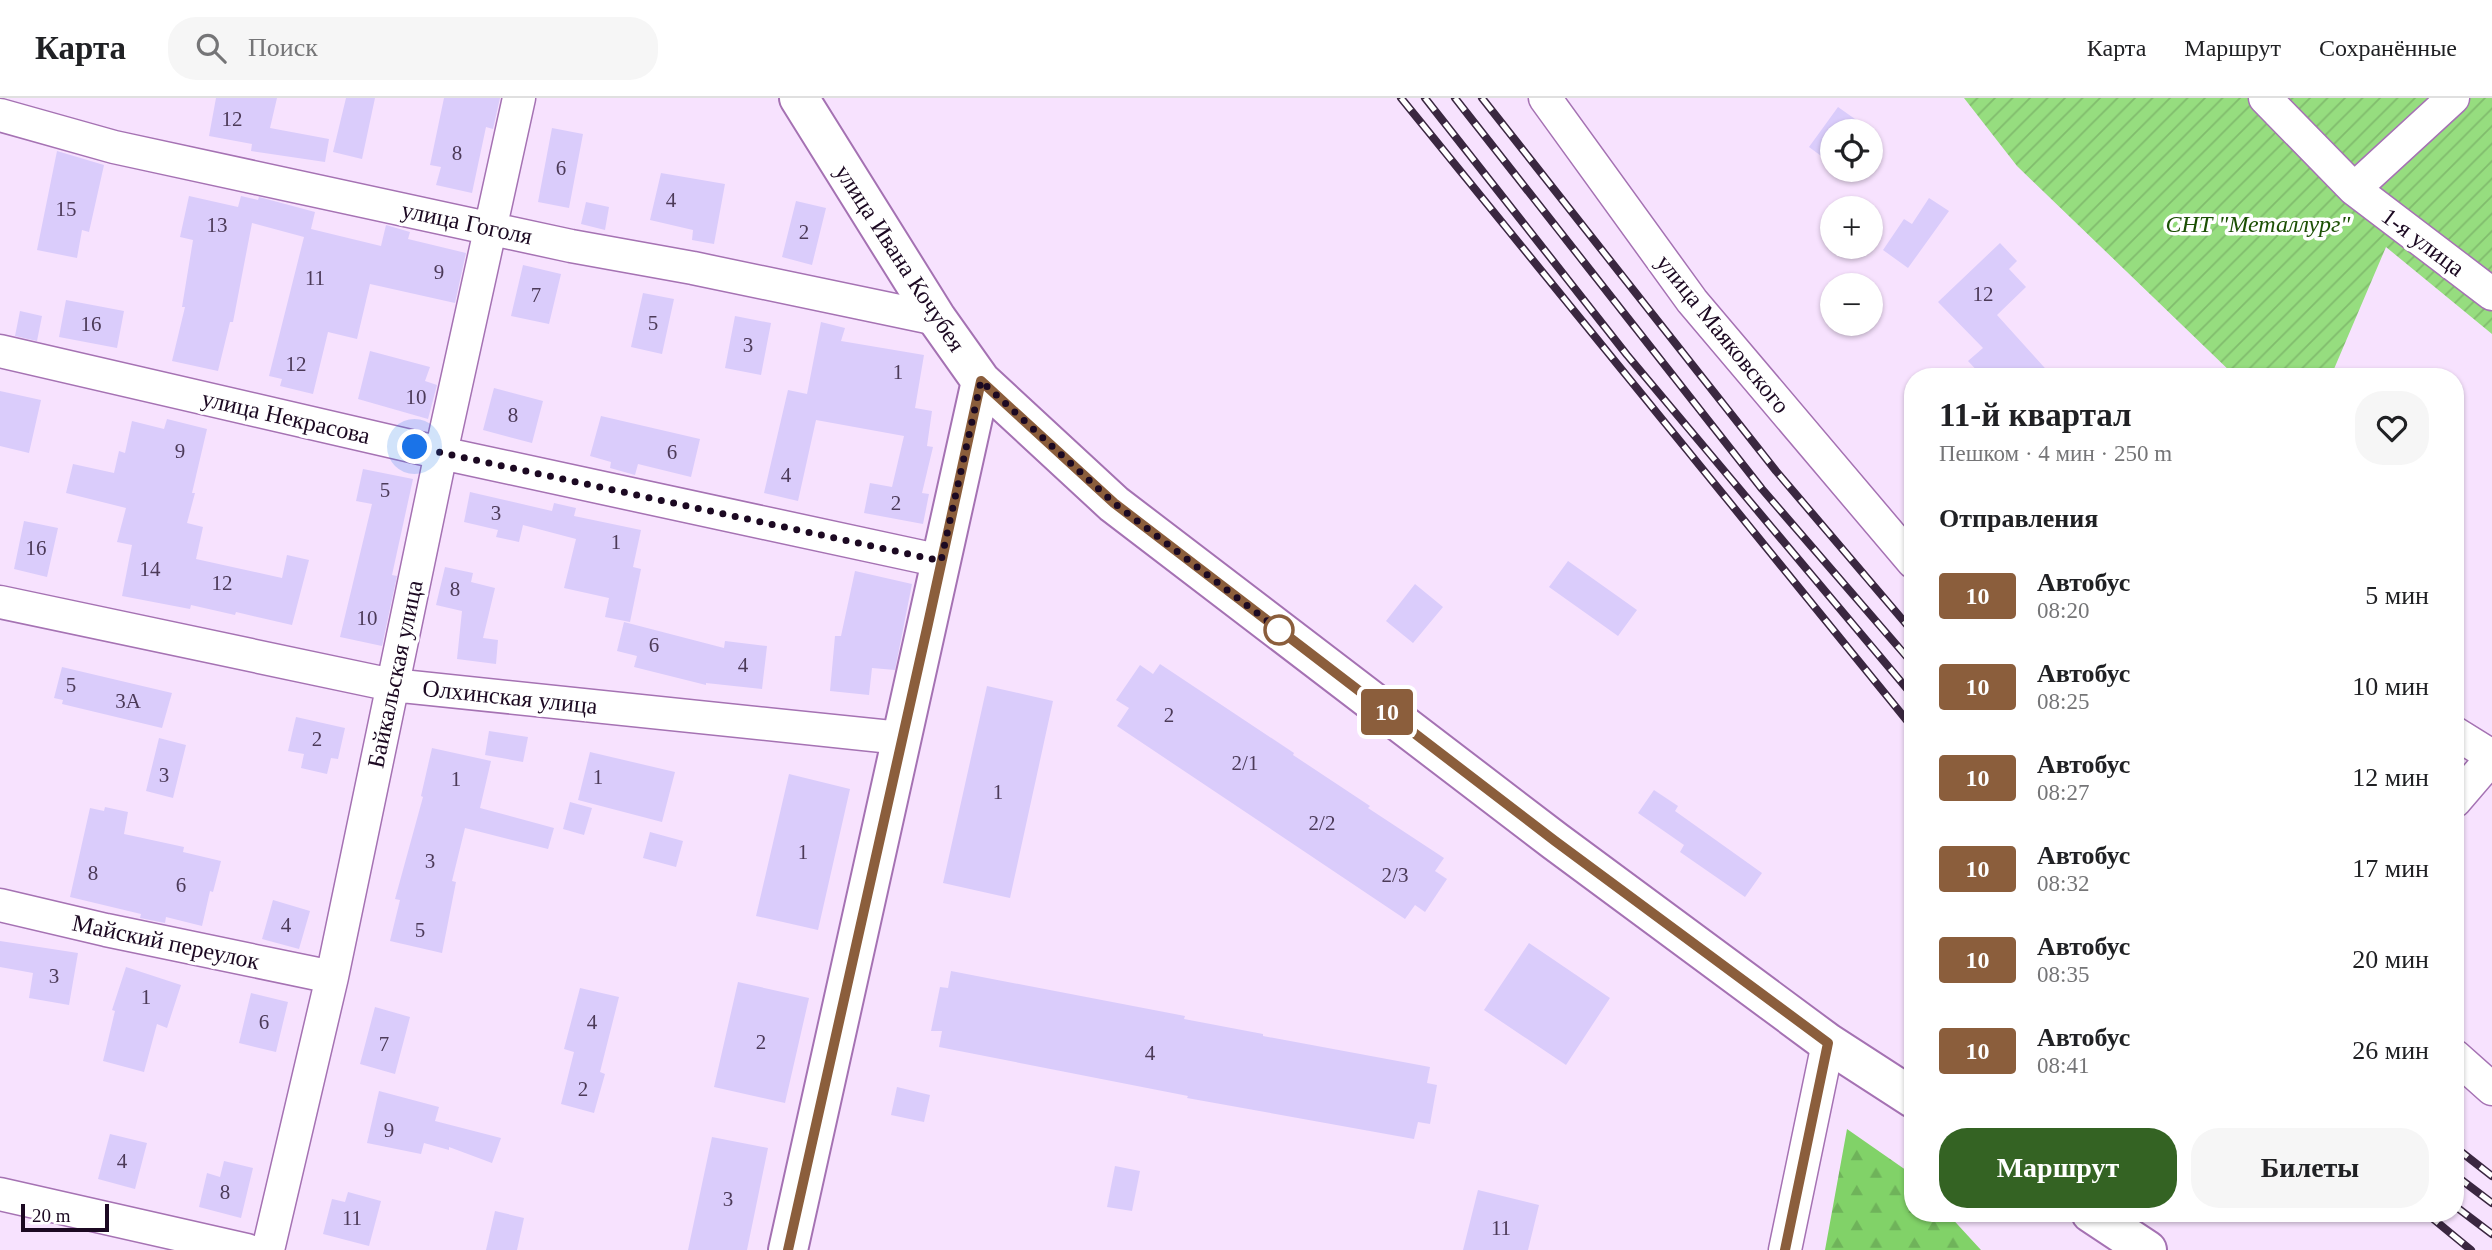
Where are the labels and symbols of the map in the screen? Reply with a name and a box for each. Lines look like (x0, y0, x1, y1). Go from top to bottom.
house number: 12 (222, 107, 243, 131)
house number: 8 (452, 141, 462, 165)
house number: 6 (556, 156, 566, 180)
street label: улица Ивана Кочубея (830, 160, 970, 356)
house number: 4 (666, 188, 677, 212)
street label: улица Гоголя (399, 196, 535, 250)
house number: 15 (56, 197, 77, 221)
street label: 1-я улица (2377, 203, 2470, 282)
park label: СНТ "Металлург" (2166, 211, 2351, 237)
house number: 13 (207, 213, 228, 237)
house number: 2 (799, 220, 809, 244)
street label: улица Маяковского (1651, 250, 1795, 418)
house number: 9 (434, 260, 444, 284)
house number: 11 (305, 266, 325, 290)
house number: 12 (1973, 282, 1994, 306)
house number: 7 (531, 283, 541, 307)
house number: 5 (648, 311, 658, 335)
house number: 16 (81, 312, 102, 336)
house number: 3 (743, 333, 753, 357)
house number: 12 (286, 352, 307, 376)
house number: 1 (893, 360, 903, 384)
street label: улица Некрасова (199, 385, 373, 449)
house number: 10 (406, 385, 427, 409)
house number: 8 (508, 403, 518, 427)
your location (397, 429, 432, 464)
house number: 9 (175, 439, 185, 463)
house number: 6 (667, 440, 677, 464)
house number: 4 (781, 463, 792, 487)
house number: 5 (380, 478, 390, 502)
house number: 2 (891, 491, 901, 515)
house number: 3 (491, 501, 501, 525)
house number: 1 (611, 530, 621, 554)
house number: 16 (26, 536, 47, 560)
house number: 14 (140, 557, 161, 581)
house number: 12 (212, 571, 233, 595)
street label: Байкальская улица (362, 577, 428, 770)
house number: 8 (450, 577, 460, 601)
house number: 10 (357, 606, 378, 630)
unlabelled marker (1264, 615, 1294, 645)
house number: 6 (649, 633, 659, 657)
house number: 4 (738, 653, 749, 677)
house number: 5 (66, 673, 76, 697)
street label: Олхинская улица (421, 675, 599, 719)
house number: 3А (115, 689, 142, 713)
line badge: 10 (1356, 689, 1418, 735)
house number: 2 (1164, 703, 1174, 727)
house number: 2 (312, 727, 322, 751)
house number: 2/1 (1232, 751, 1258, 775)
house number: 3 (159, 763, 169, 787)
house number: 1 (593, 765, 603, 789)
house number: 1 (451, 767, 461, 791)
house number: 1 (993, 780, 1003, 804)
house number: 2/2 (1309, 811, 1335, 835)
house number: 1 (798, 840, 808, 864)
house number: 3 (425, 849, 435, 873)
house number: 8 (88, 861, 98, 885)
house number: 2/3 (1382, 863, 1408, 887)
house number: 6 (176, 873, 186, 897)
street label: Майский переулок (70, 909, 262, 975)
house number: 4 (281, 913, 292, 937)
house number: 5 (415, 918, 425, 942)
house number: 3 (49, 964, 59, 988)
house number: 1 (141, 985, 151, 1009)
house number: 6 (259, 1010, 269, 1034)
house number: 4 (587, 1010, 598, 1034)
house number: 2 (756, 1030, 766, 1054)
house number: 7 (379, 1032, 389, 1056)
house number: 4 (1145, 1041, 1156, 1065)
house number: 2 (578, 1077, 588, 1101)
house number: 9 (384, 1118, 394, 1142)
house number: 4 (117, 1149, 128, 1173)
house number: 8 (220, 1180, 230, 1204)
house number: 3 (723, 1187, 733, 1211)
scale bar (21, 1201, 108, 1233)
house number: 11 (342, 1206, 362, 1230)
house number: 11 (1491, 1216, 1511, 1240)

